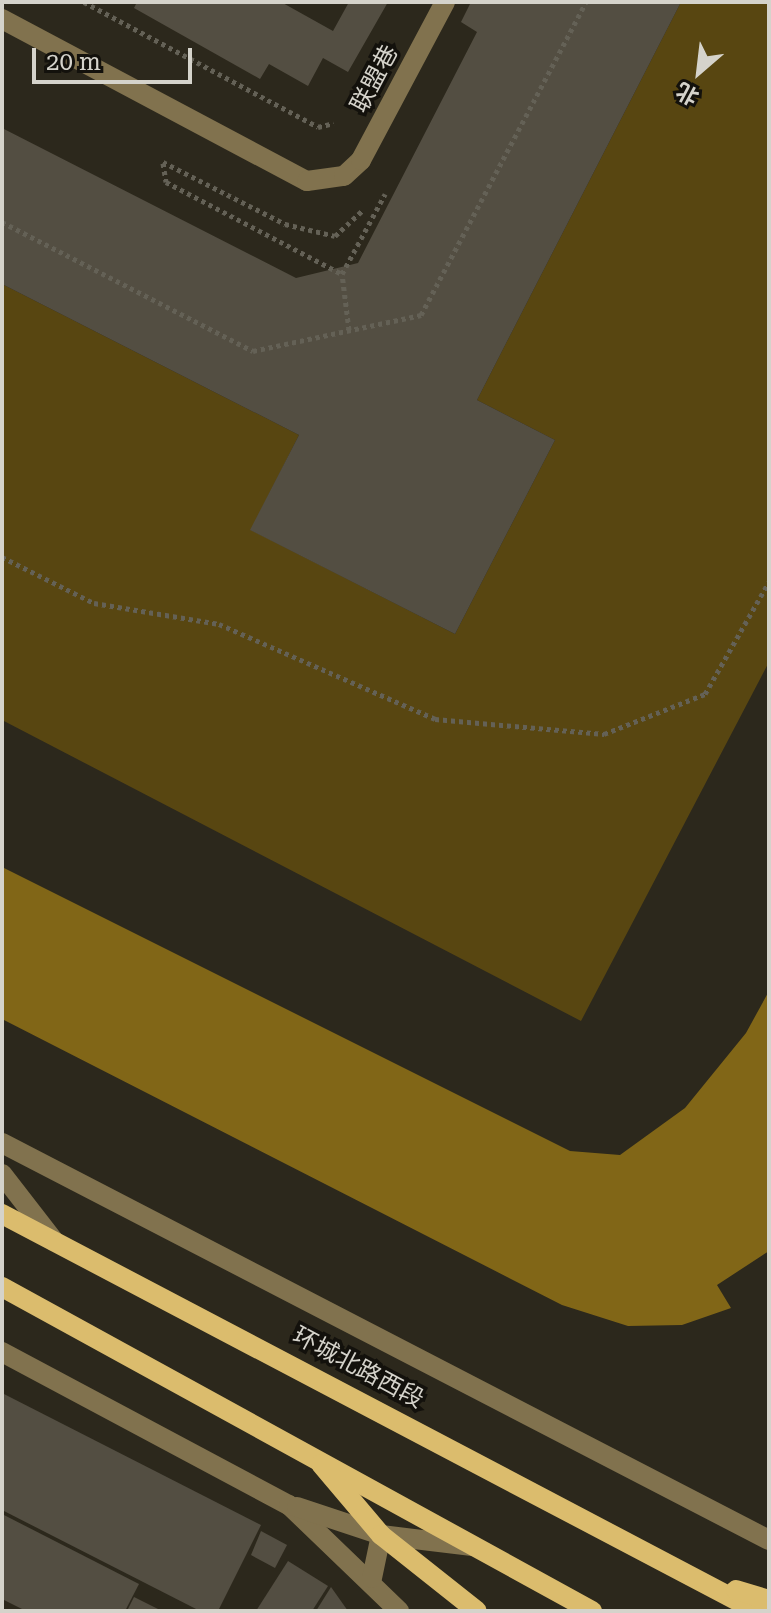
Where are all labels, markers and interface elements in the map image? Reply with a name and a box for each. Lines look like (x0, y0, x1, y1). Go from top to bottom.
scale bar (36, 32, 196, 82)
north arrow (659, 32, 739, 112)
street label: 联盟巷 (345, 40, 405, 118)
text: 20 m (46, 48, 101, 76)
text: 北 (672, 77, 703, 110)
street label: 环城北路西段 (288, 1321, 428, 1415)

